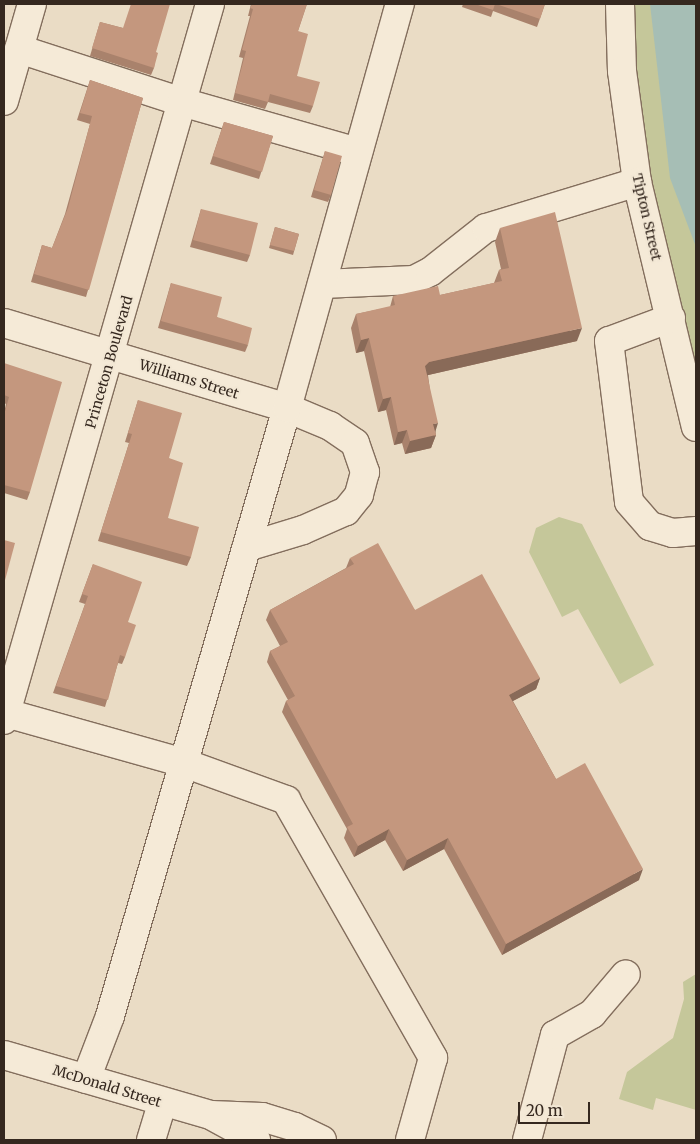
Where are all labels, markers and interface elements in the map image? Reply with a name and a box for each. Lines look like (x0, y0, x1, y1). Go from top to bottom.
street label: Tipton Street (629, 172, 665, 262)
street label: Princeton Boulevard (82, 294, 136, 430)
street label: Williams Street (137, 356, 241, 402)
street label: McDonald Street (51, 1062, 163, 1110)
scale bar (520, 1092, 592, 1124)
text: 20 m (526, 1101, 563, 1120)

